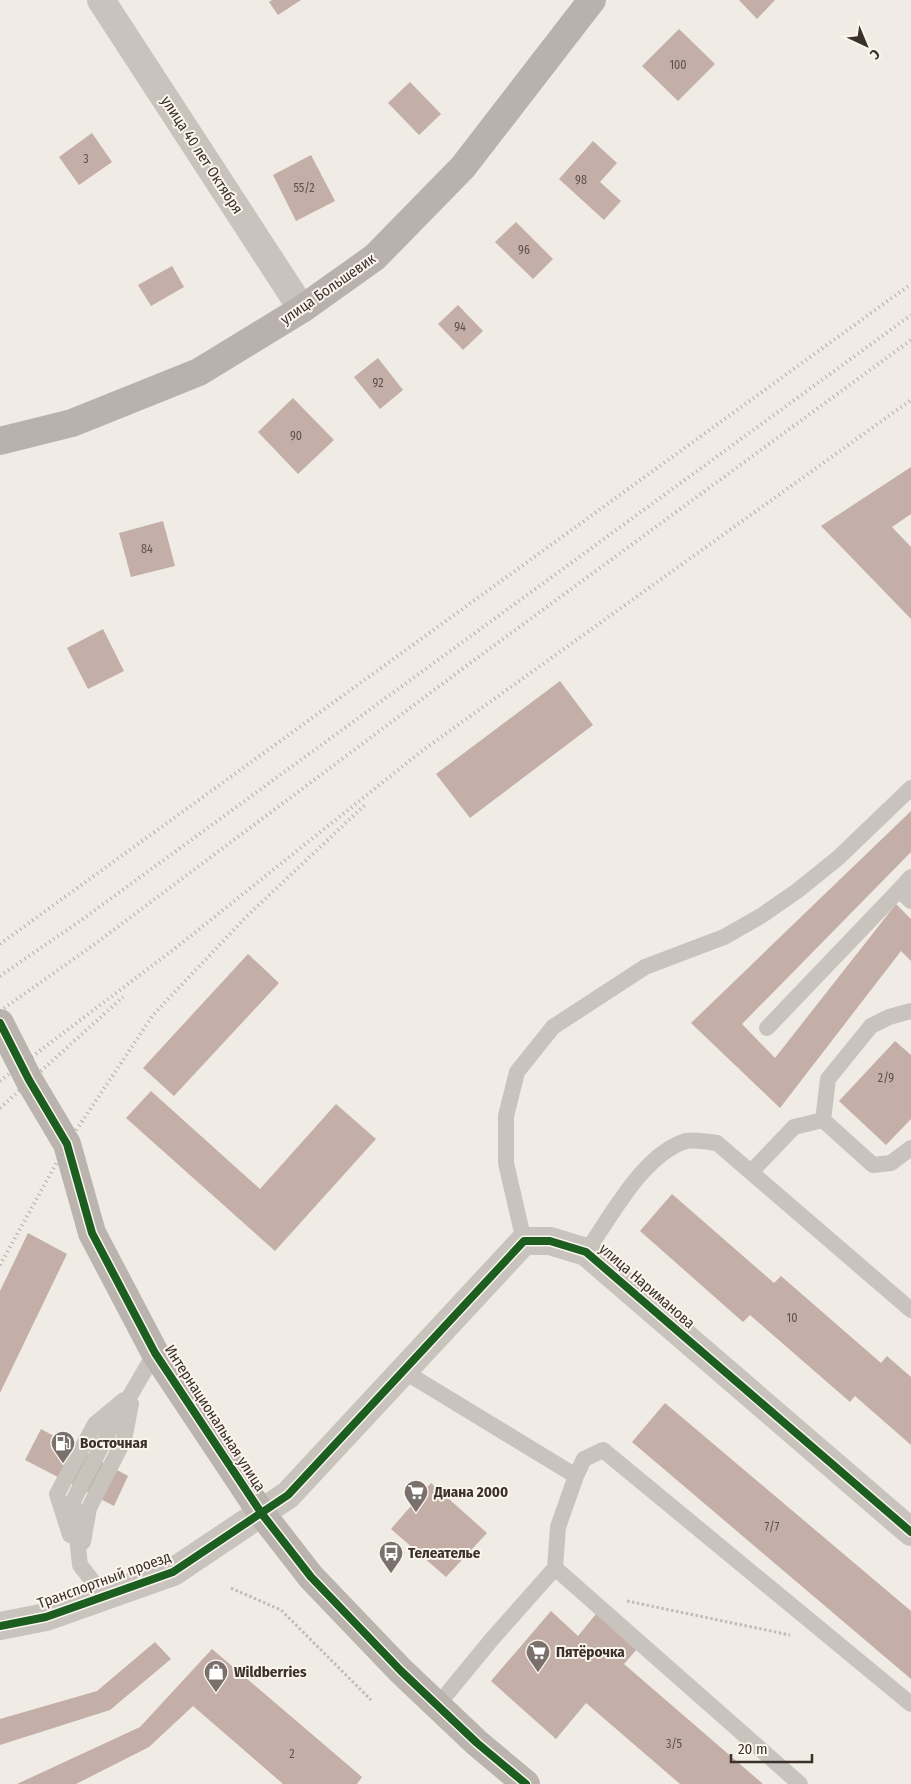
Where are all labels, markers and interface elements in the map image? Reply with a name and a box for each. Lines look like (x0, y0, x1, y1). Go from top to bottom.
north arrow (841, 20, 891, 70)
text: С (866, 45, 883, 63)
house number: 100 (669, 58, 687, 72)
street label: улица 40 лет Октября (157, 93, 247, 217)
house number: 3 (83, 152, 89, 166)
house number: 98 (575, 173, 587, 187)
house number: 55/2 (293, 181, 315, 195)
house number: 96 (518, 243, 530, 257)
street label: улица Большевик (277, 249, 379, 329)
house number: 94 (454, 320, 466, 334)
house number: 92 (373, 376, 383, 390)
house number: 90 (290, 429, 302, 443)
house number: 84 (141, 542, 153, 556)
house number: 2/9 (878, 1071, 894, 1085)
street label: улица Нариманова (596, 1240, 698, 1332)
house number: 10 (787, 1311, 797, 1325)
street label: Интернациональная улица (161, 1341, 269, 1495)
fuel station icon: Восточная (50, 1430, 76, 1464)
place label: Восточная (80, 1434, 148, 1452)
supermarket icon: Диана 2000 (403, 1479, 429, 1513)
place label: Диана 2000 (433, 1483, 508, 1501)
house number: 7/7 (765, 1520, 780, 1534)
bus stop icon: Телеателье (378, 1540, 404, 1574)
place label: Телеателье (408, 1544, 481, 1562)
street label: Транспортный проезд (35, 1547, 173, 1613)
supermarket icon: Пятёрочка (525, 1639, 551, 1673)
place label: Пятёрочка (556, 1643, 625, 1661)
shop icon: Wildberries (203, 1659, 229, 1693)
place label: Wildberries (234, 1663, 307, 1681)
scale bar (731, 1732, 812, 1764)
house number: 3/5 (666, 1737, 683, 1751)
text: 20 m (738, 1740, 768, 1758)
house number: 2 (289, 1747, 295, 1761)

